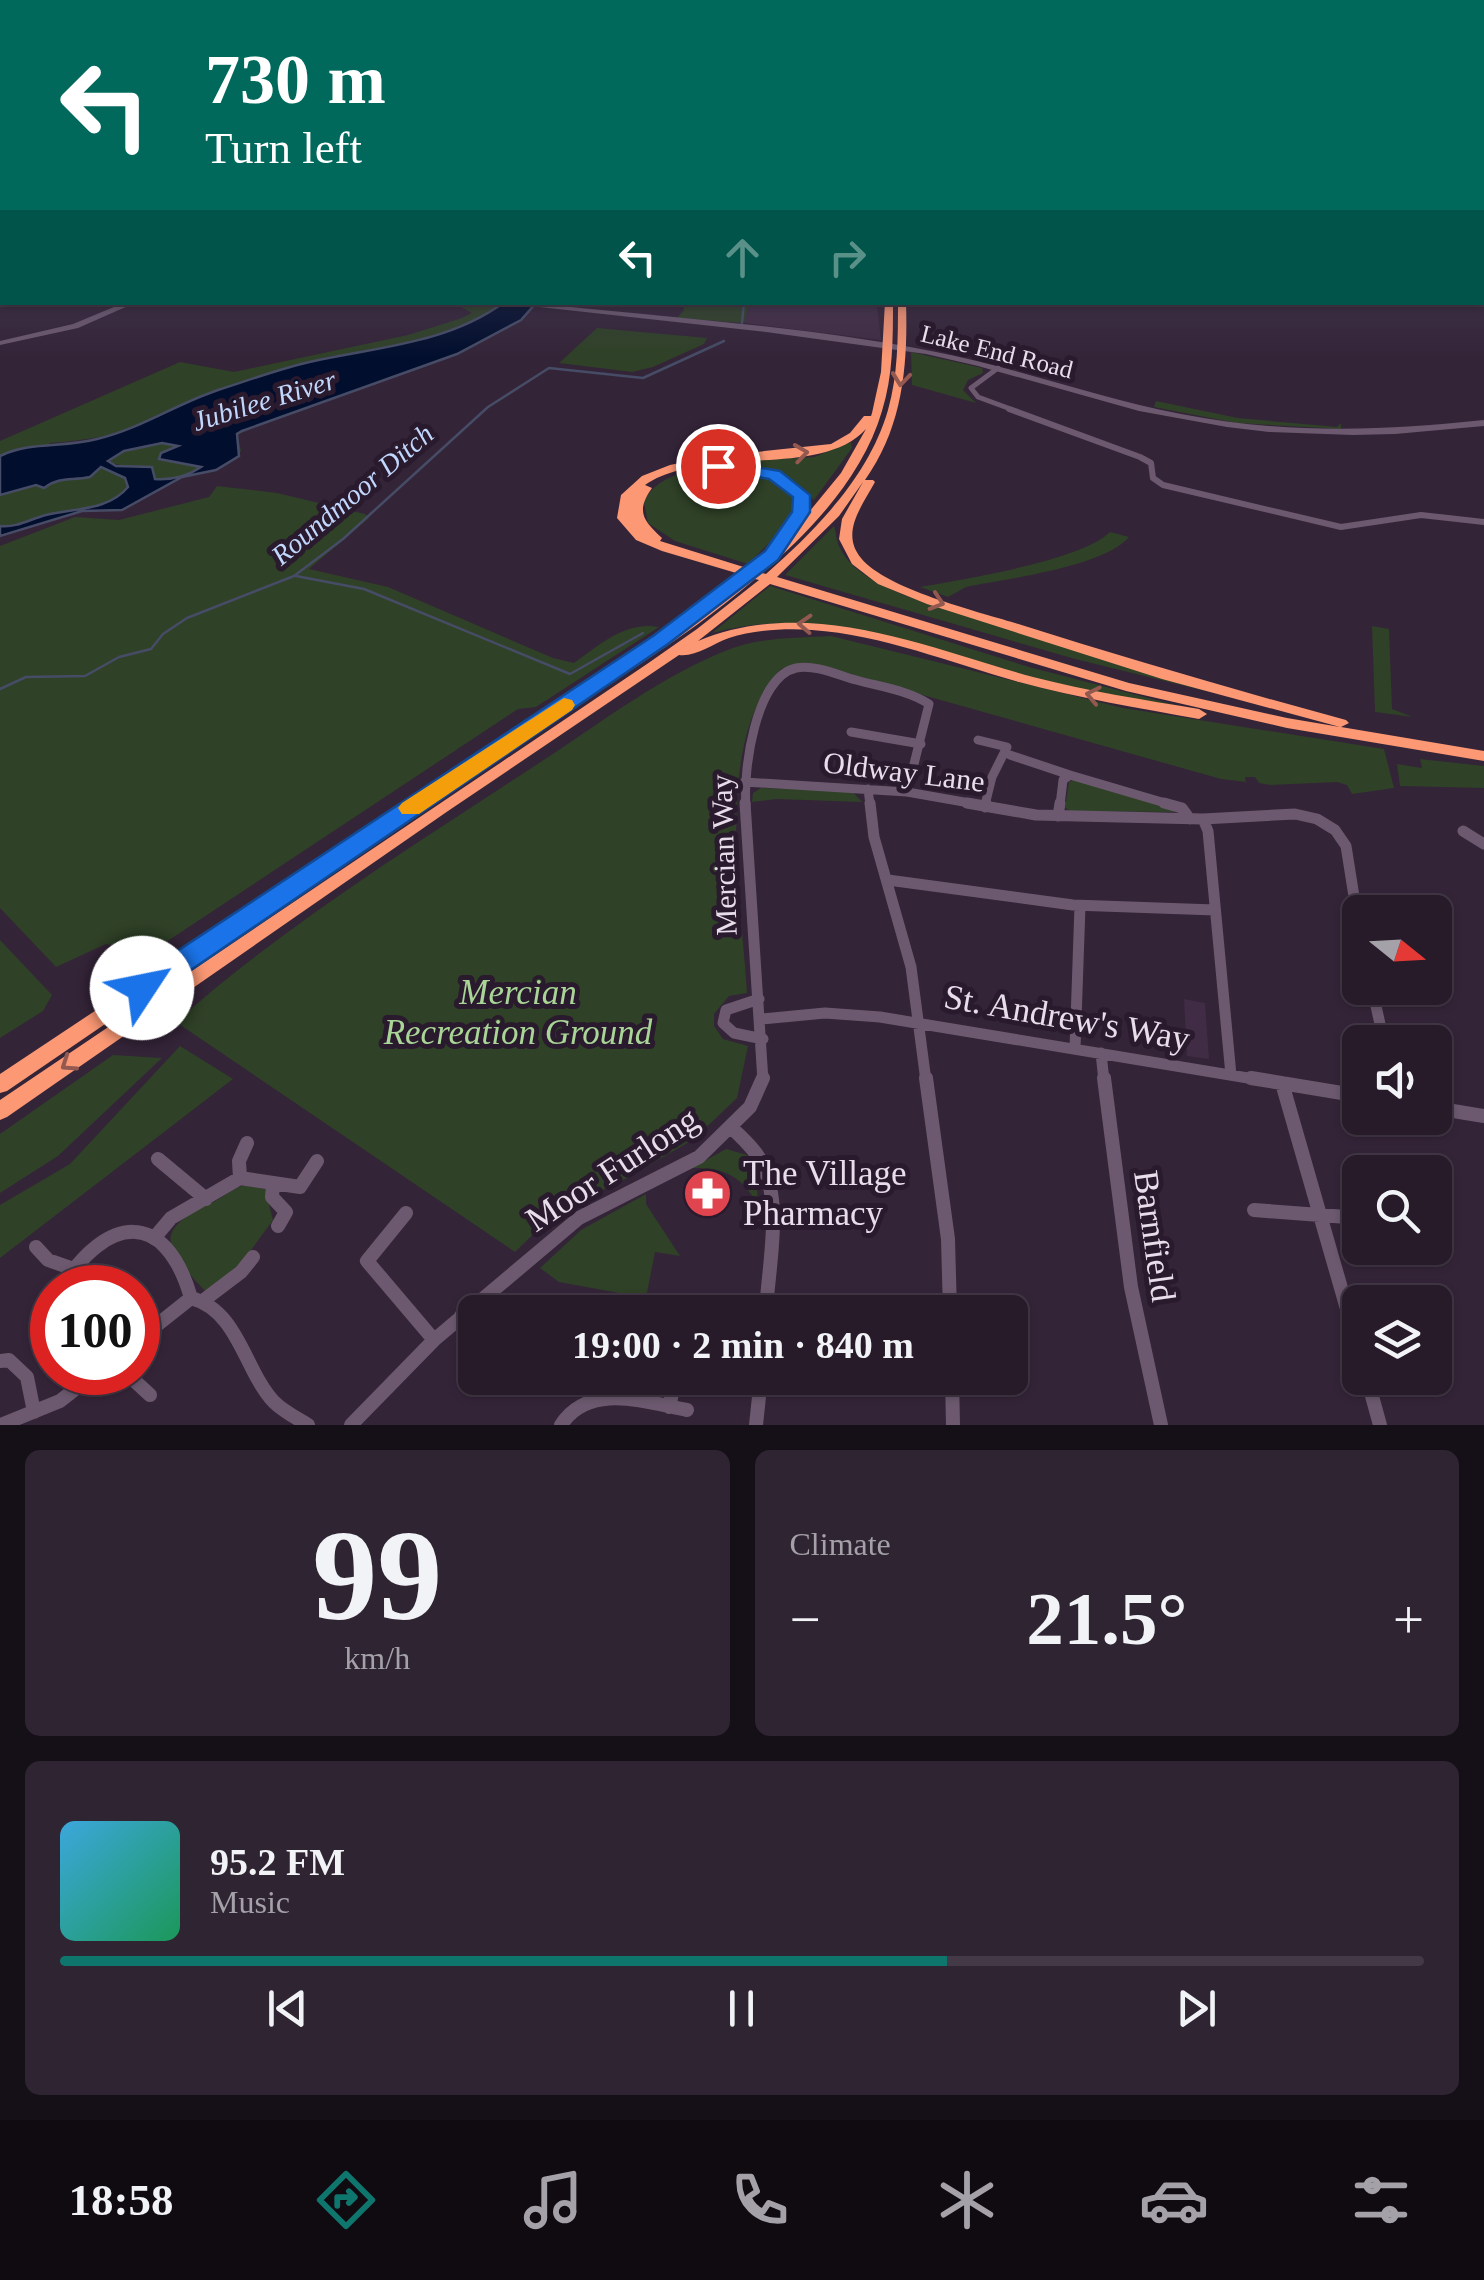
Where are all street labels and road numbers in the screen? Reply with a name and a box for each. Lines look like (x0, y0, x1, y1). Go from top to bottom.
street label: Lake End Road (918, 320, 1076, 384)
street label: Oldway Lane (821, 745, 987, 798)
street label: Mercian Way (704, 774, 743, 936)
street label: St. Andrew's Way (941, 977, 1193, 1058)
street label: Moor Furlong (519, 1099, 706, 1240)
street label: Barnfield (1126, 1168, 1183, 1305)

